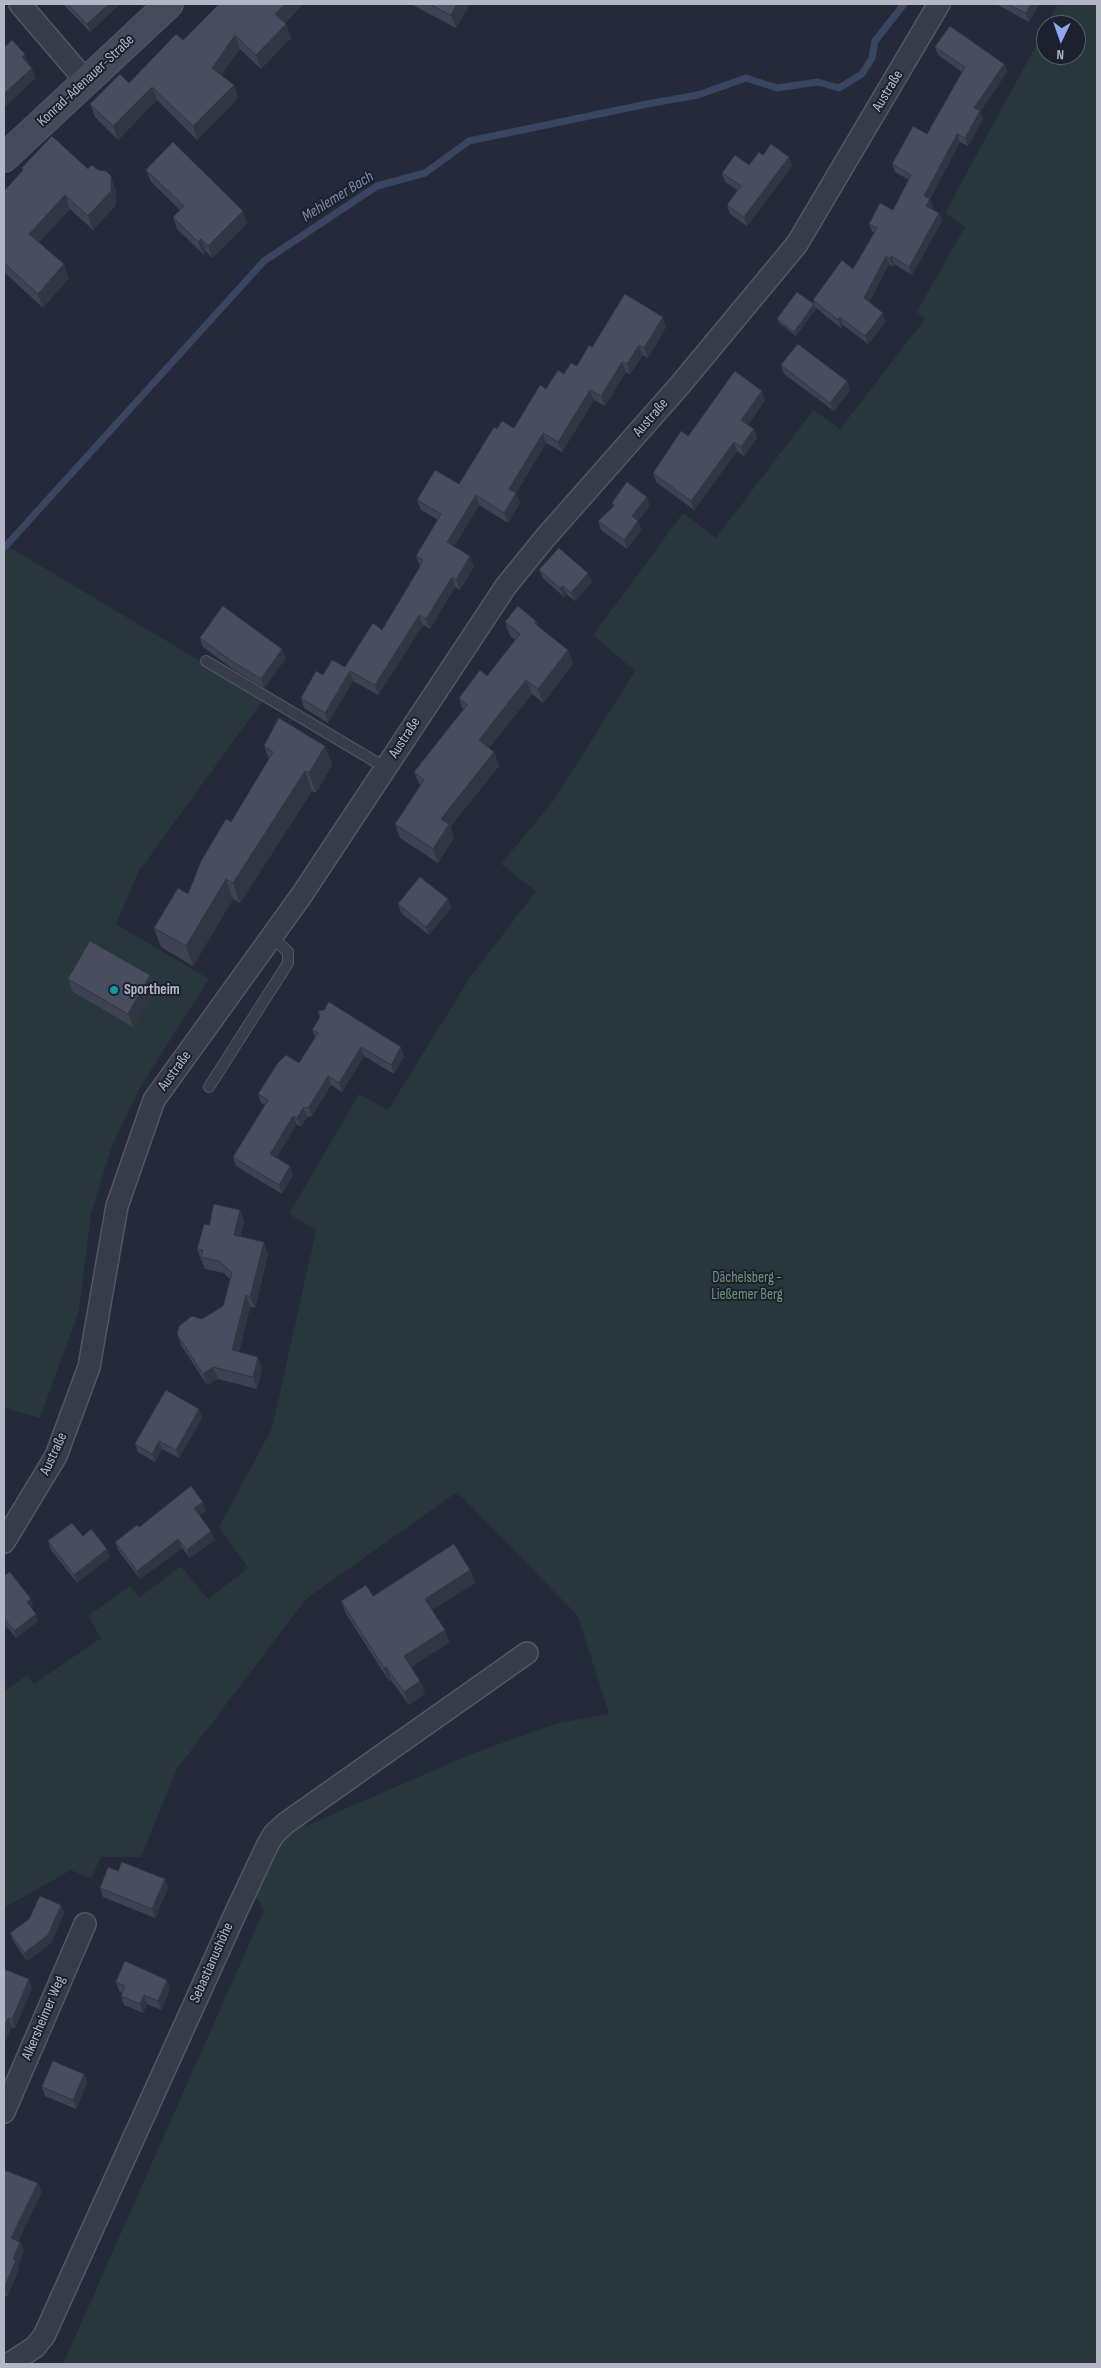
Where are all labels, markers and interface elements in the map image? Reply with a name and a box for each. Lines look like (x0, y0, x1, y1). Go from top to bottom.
north arrow (1036, 15, 1086, 65)
street label: Konrad-Adenauer-Straße (34, 31, 138, 131)
text: N (1056, 46, 1064, 63)
street label: Austraße (869, 67, 907, 115)
water label: Mehlemer Bach (298, 167, 378, 227)
street label: Austraße (630, 395, 672, 441)
street label: Austraße (385, 714, 425, 762)
place label: Sportheim (124, 981, 180, 999)
marker: Sportheim (108, 984, 120, 996)
street label: Austraße (155, 1048, 195, 1094)
park label: Dächelsberg - Ließemer Berg (711, 1269, 783, 1304)
street label: Austraße (36, 1430, 72, 1478)
street label: Sebastianushöhe (186, 1920, 238, 2006)
street label: Alkersheimer Weg (18, 1973, 70, 2063)

